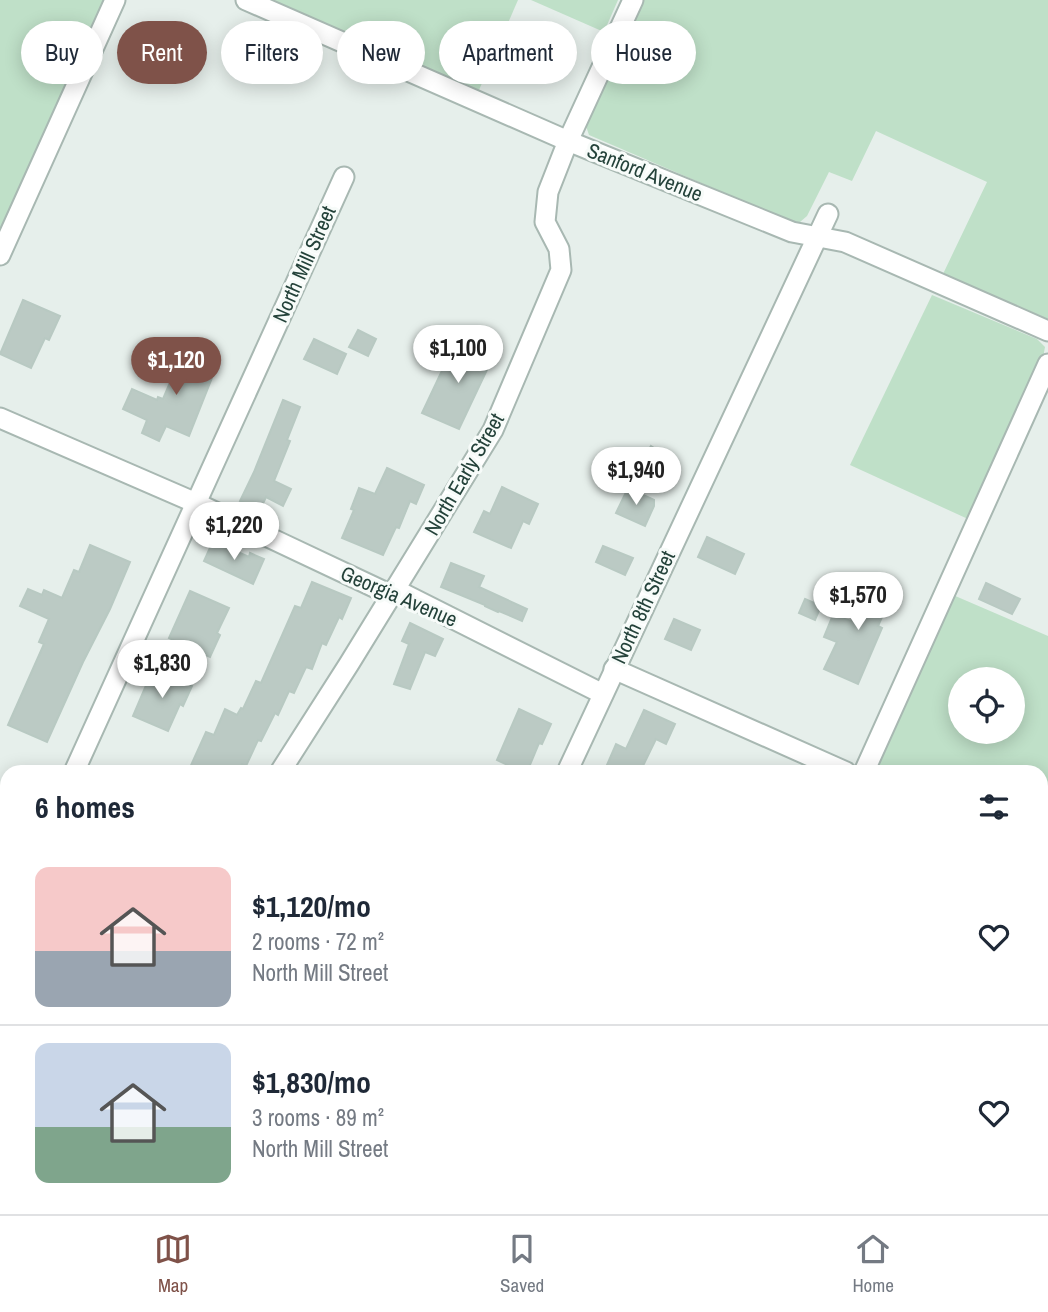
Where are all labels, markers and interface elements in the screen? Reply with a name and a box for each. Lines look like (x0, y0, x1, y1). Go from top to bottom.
chip: Buy (21, 21, 103, 84)
chip: Rent (117, 21, 207, 84)
chip: Filters (221, 21, 323, 84)
chip: New (337, 21, 425, 84)
chip: Apartment (439, 21, 577, 84)
chip: House (591, 21, 696, 84)
street label: Sanford Avenue (583, 136, 707, 208)
street label: North Mill Street (265, 201, 343, 327)
pin: $1,100 (401, 326, 515, 385)
text: $1,100 (429, 332, 487, 363)
pin: $1,120 (119, 338, 233, 397)
text: $1,120 (147, 344, 205, 375)
street label: North Early Street (417, 407, 511, 541)
pin: $1,940 (579, 448, 693, 507)
text: $1,940 (607, 454, 665, 485)
pin: $1,220 (177, 503, 291, 562)
text: $1,220 (205, 509, 263, 540)
street label: North 8th Street (604, 546, 682, 668)
street label: Georgia Avenue (336, 558, 462, 634)
pin: $1,570 (801, 572, 915, 632)
text: $1,570 (829, 579, 887, 610)
pin: $1,830 (105, 640, 219, 700)
text: $1,830 (133, 647, 191, 678)
map controls (948, 667, 1025, 744)
button: locate (948, 667, 1025, 744)
text: 6 homes (35, 787, 135, 827)
icon: filters (975, 788, 1013, 826)
text: $1,120/mo (252, 886, 371, 926)
icon: home (91, 895, 175, 979)
icon: heart (975, 918, 1013, 956)
text: 2 rooms · 72 m² (252, 926, 384, 957)
text: North Mill Street (252, 957, 388, 988)
text: $1,830/mo (252, 1062, 371, 1102)
icon: home (91, 1071, 175, 1155)
icon: heart (975, 1094, 1013, 1132)
text: 3 rooms · 89 m² (252, 1102, 384, 1133)
text: North Mill Street (252, 1133, 388, 1164)
tab: Map (154, 1230, 192, 1298)
tab: Saved (500, 1230, 544, 1298)
tab: Home (852, 1230, 894, 1298)

